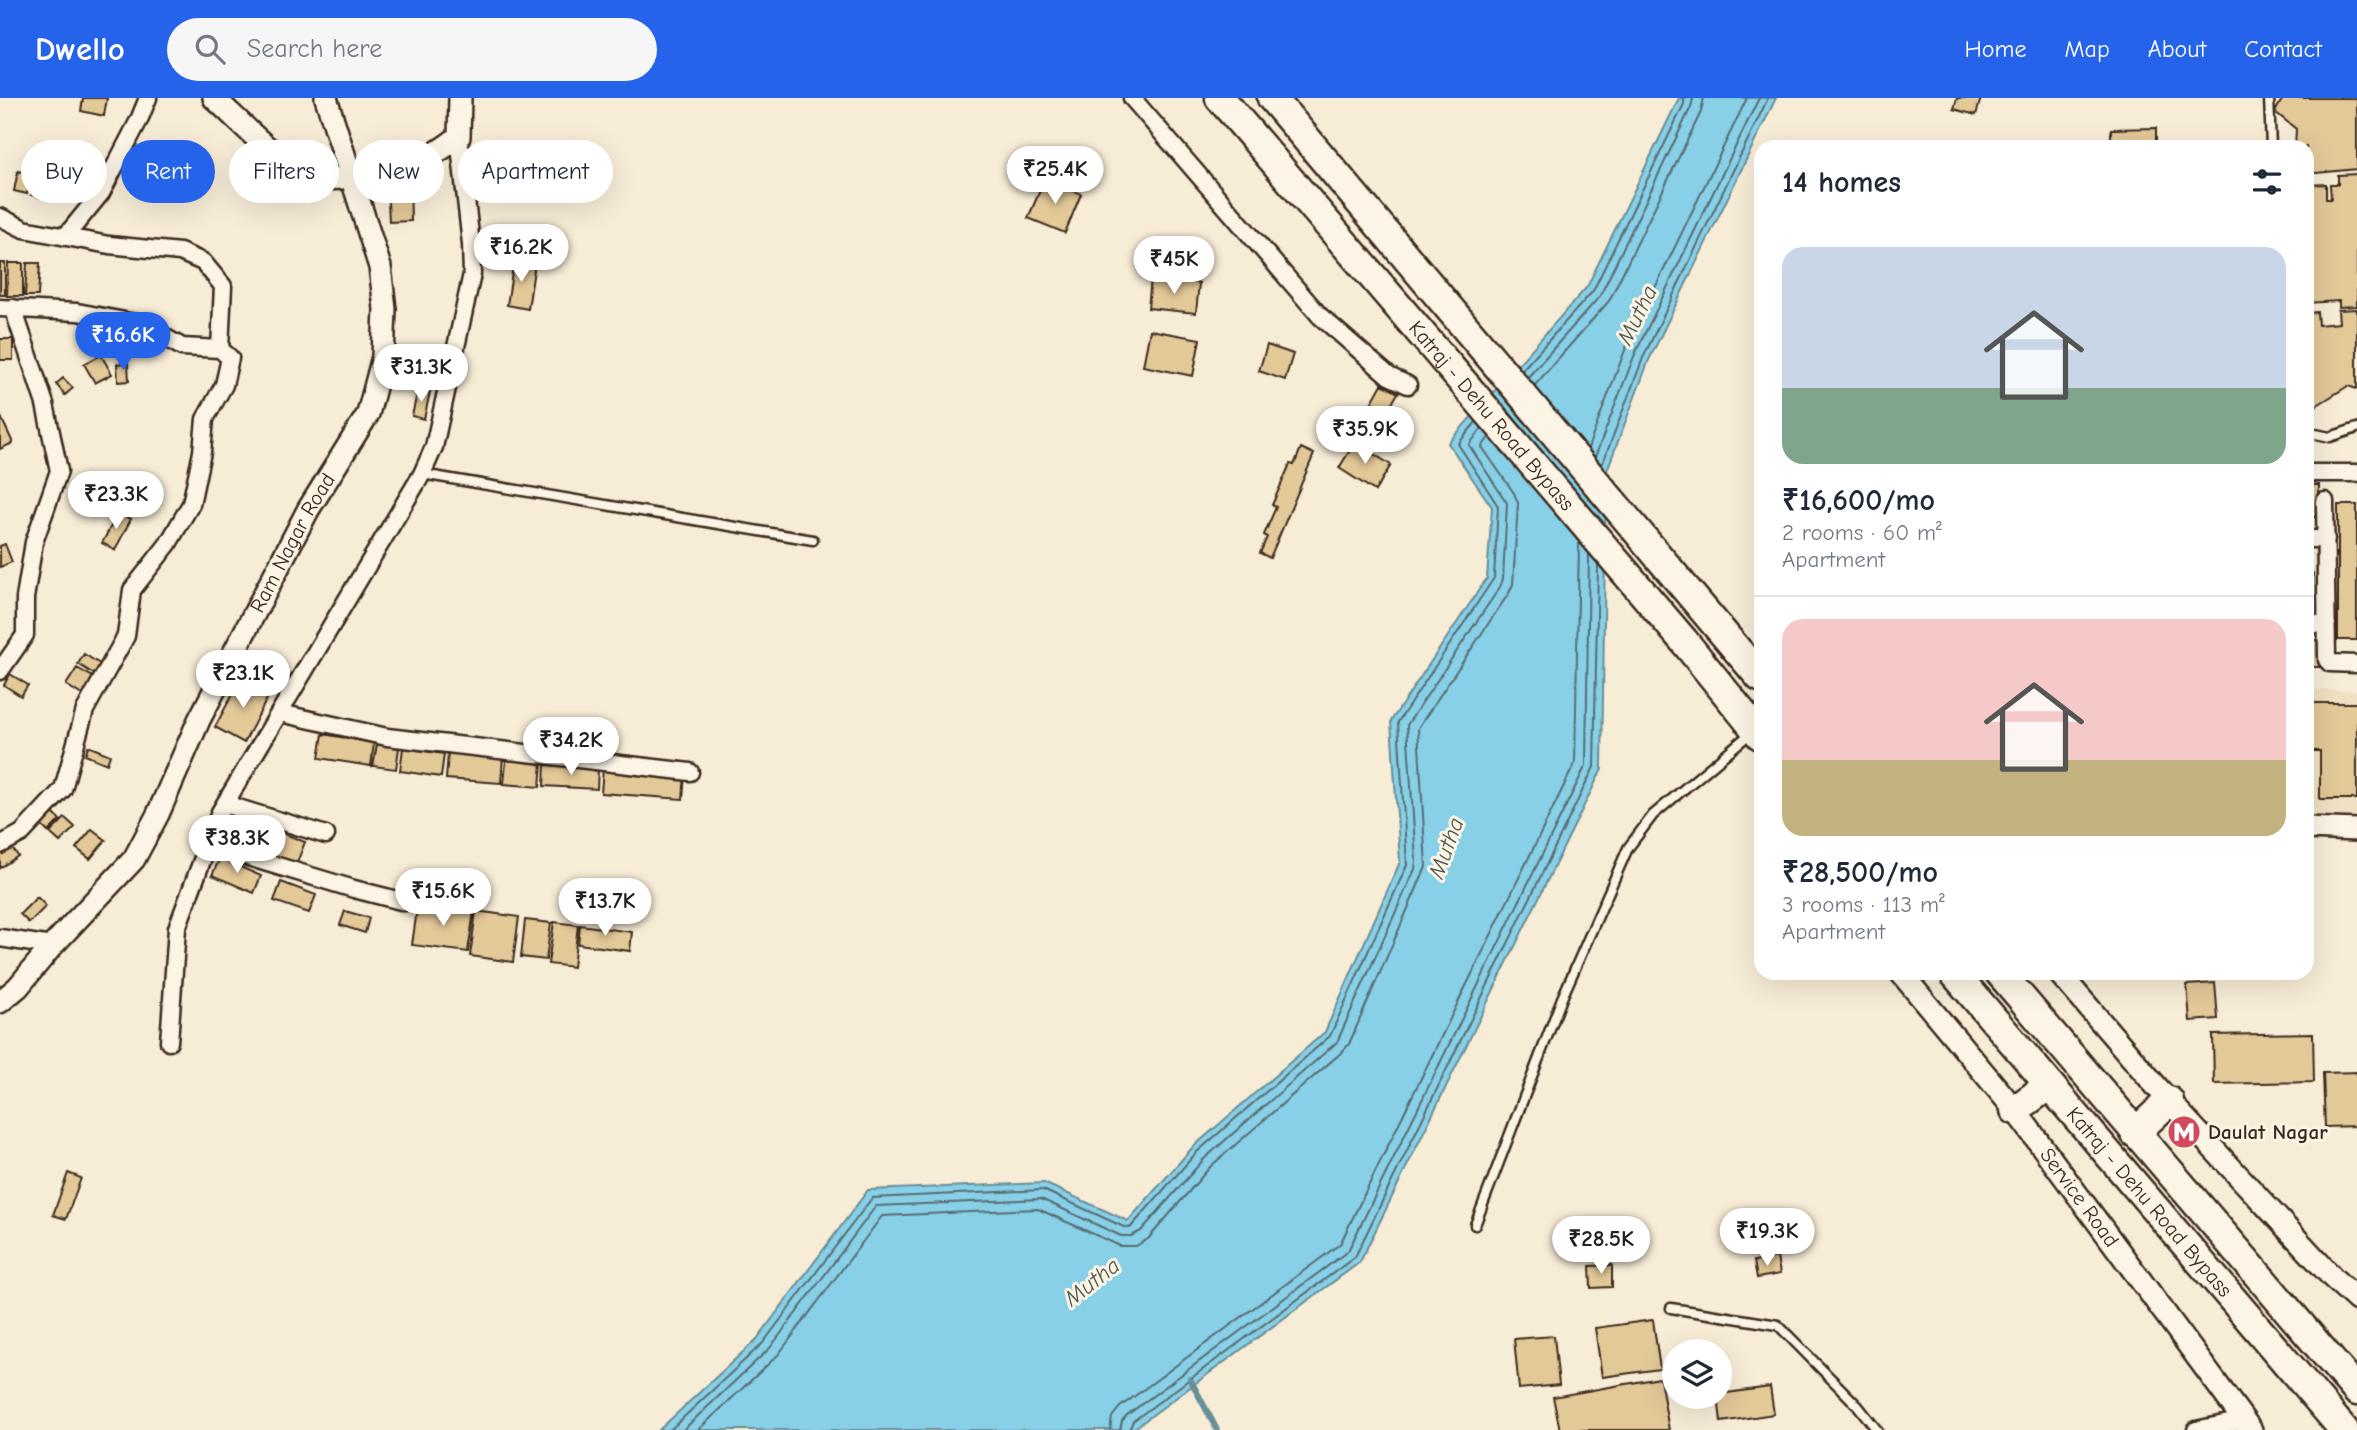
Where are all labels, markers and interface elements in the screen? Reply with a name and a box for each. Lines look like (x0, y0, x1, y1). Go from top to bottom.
search box (167, 18, 657, 81)
text: Dwello (35, 30, 125, 68)
icon: search (191, 30, 229, 68)
text: Search here (247, 34, 382, 64)
text: Home (1965, 35, 2026, 63)
text: Map (2064, 35, 2110, 63)
text: About (2148, 35, 2206, 63)
text: Contact (2244, 35, 2322, 63)
chip: Buy (21, 140, 107, 203)
chip: Rent (121, 140, 215, 203)
chip: Filters (229, 140, 339, 203)
chip: New (353, 140, 444, 203)
chip: Apartment (458, 140, 613, 203)
pin: ₹25.4K (998, 146, 1112, 206)
text: ₹25.4K (1023, 155, 1087, 182)
icon: filters (2248, 163, 2286, 201)
text: 14 homes (1782, 165, 1901, 200)
pin: ₹16.2K (464, 225, 578, 284)
text: ₹16.2K (490, 233, 552, 260)
pin: ₹45K (1133, 236, 1215, 296)
text: ₹45K (1149, 245, 1199, 272)
water label: Mutha (1611, 281, 1663, 350)
icon: home (1971, 292, 2097, 418)
pin: ₹16.6K (66, 313, 180, 372)
street label: Katraj - Dehu Road Bypass (1404, 316, 1579, 516)
text: ₹16.6K (91, 321, 155, 348)
pin: ₹31.3K (364, 344, 478, 404)
text: ₹31.3K (390, 353, 452, 380)
pin: ₹35.9K (1308, 406, 1422, 466)
text: ₹35.9K (1332, 415, 1398, 442)
street label: Ram Nagar Road (245, 469, 340, 617)
pin: ₹23.3K (59, 472, 173, 531)
text: ₹23.3K (84, 480, 148, 507)
text: ₹16,600/mo (1782, 483, 1935, 518)
text: 2 rooms · 60 m² (1782, 519, 1942, 546)
text: Apartment (1782, 546, 1885, 573)
pin: ₹23.1K (186, 650, 300, 710)
text: ₹23.1K (212, 659, 274, 686)
icon: home (1971, 664, 2097, 790)
pin: ₹34.2K (514, 718, 628, 777)
text: ₹34.2K (539, 726, 603, 753)
water label: Mutha (1422, 814, 1469, 883)
pin: ₹38.3K (180, 816, 294, 875)
text: ₹38.3K (205, 824, 269, 851)
text: ₹28,500/mo (1782, 855, 1938, 890)
pin: ₹15.6K (386, 868, 500, 928)
text: ₹15.6K (411, 877, 475, 904)
pin: ₹13.7K (548, 878, 662, 938)
text: ₹13.7K (575, 887, 636, 914)
text: 3 rooms · 113 m² (1782, 891, 1945, 918)
text: Apartment (1782, 918, 1885, 945)
street label: Katraj - Dehu Road Bypass (2062, 1102, 2237, 1302)
metro station icon: Daulat Nagar (2165, 1113, 2203, 1151)
place label: Daulat Nagar (2208, 1120, 2328, 1144)
street label: Service Road (2035, 1143, 2124, 1252)
pin: ₹19.3K (1710, 1208, 1824, 1268)
pin: ₹28.5K (1544, 1216, 1658, 1276)
text: ₹19.3K (1736, 1217, 1798, 1244)
text: ₹28.5K (1568, 1225, 1634, 1252)
water label: Mutha (1058, 1252, 1125, 1313)
map controls (1662, 1339, 1732, 1409)
button: layers (1662, 1339, 1732, 1409)

